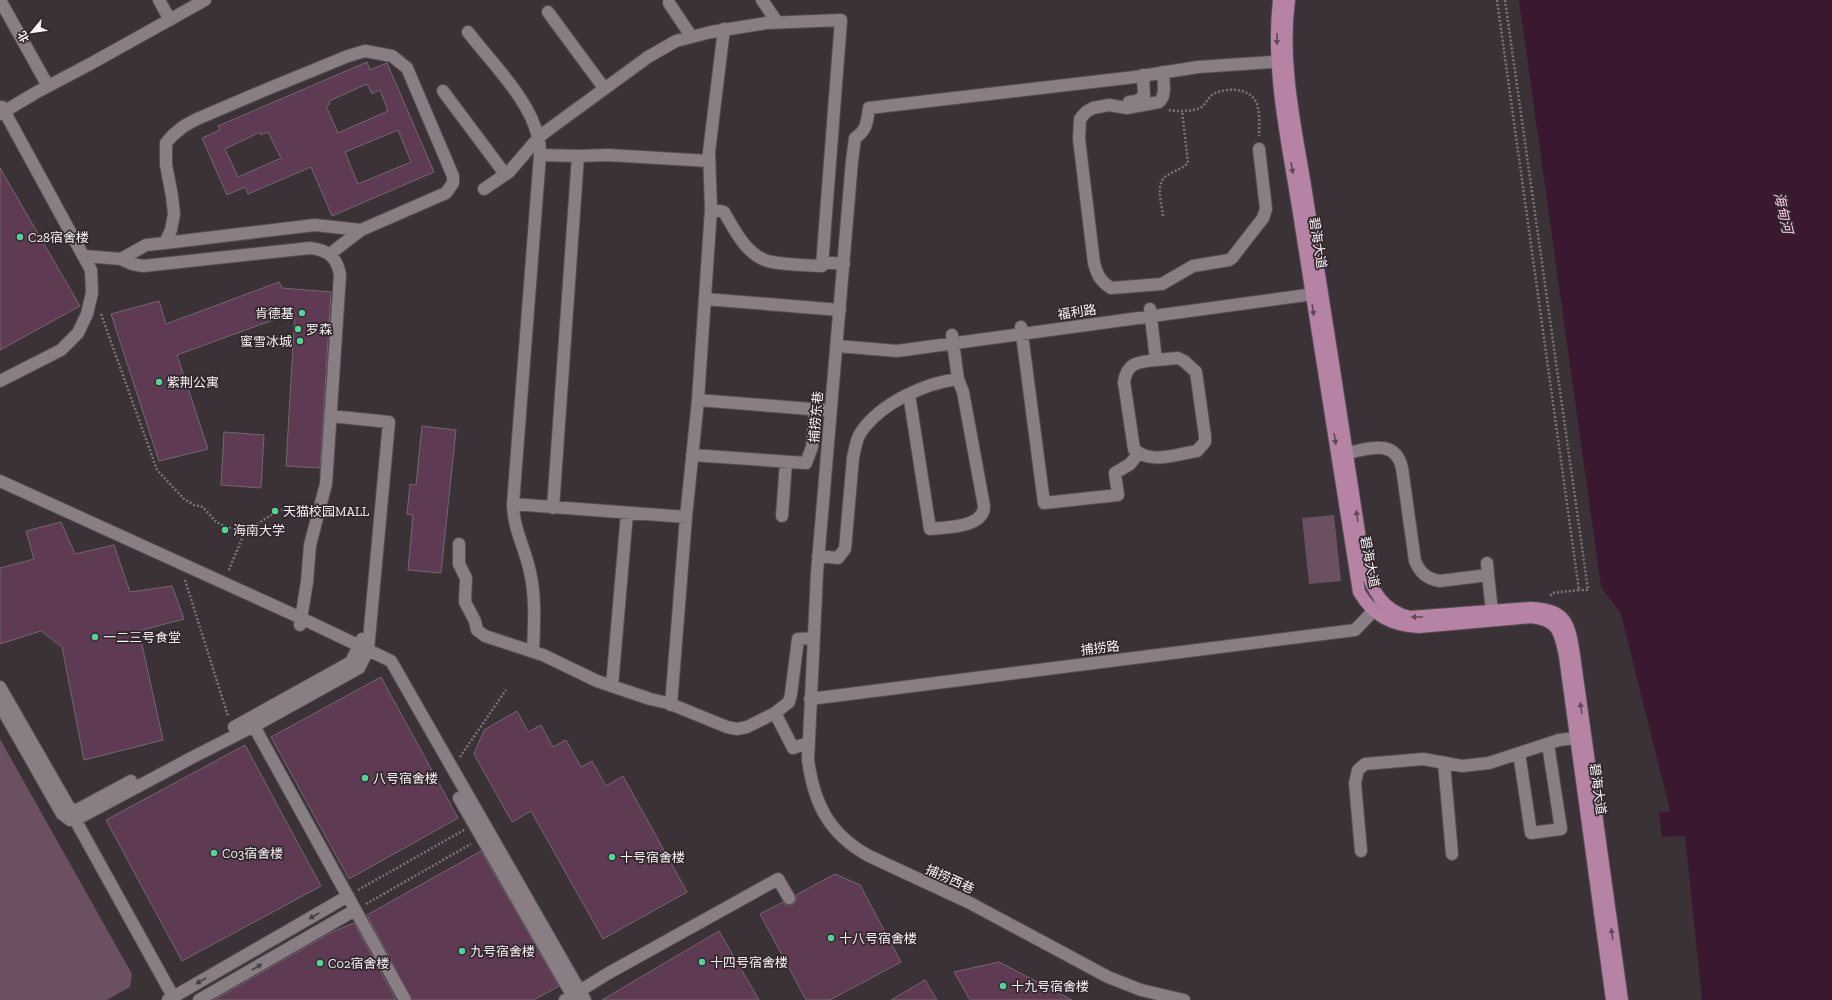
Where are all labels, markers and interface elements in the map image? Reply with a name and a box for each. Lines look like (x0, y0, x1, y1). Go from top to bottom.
north arrow (12, 12, 52, 52)
text: 北 (15, 29, 32, 45)
one-way arrow (1274, 33, 1280, 46)
one-way arrow (1289, 162, 1295, 174)
water label: 海甸河 (1770, 191, 1797, 238)
street label: 碧海大道 (1307, 216, 1329, 270)
place label: C28宿舍楼 (28, 230, 89, 245)
marker: C28宿舍楼 (15, 232, 25, 242)
street label: 福利路 (1057, 302, 1097, 322)
one-way arrow (1310, 304, 1316, 316)
place label: 肯德基 (255, 306, 294, 321)
marker: 肯德基 (297, 308, 307, 318)
place label: 罗森 (306, 322, 332, 337)
marker: 罗森 (293, 324, 303, 334)
place label: 蜜雪冰城 (240, 334, 292, 349)
marker: 蜜雪冰城 (295, 336, 305, 346)
place label: 紫荆公寓 (167, 375, 219, 390)
marker: 紫荆公寓 (154, 377, 164, 387)
street label: 捕捞东巷 (806, 390, 826, 444)
one-way arrow (1332, 433, 1338, 445)
place label: 天猫校园MALL (283, 504, 369, 519)
marker: 天猫校园MALL (270, 506, 280, 516)
one-way arrow (1354, 510, 1360, 522)
place label: 海南大学 (233, 523, 285, 538)
marker: 海南大学 (220, 525, 230, 535)
street label: 碧海大道 (1358, 535, 1382, 589)
one-way arrow (1410, 614, 1423, 620)
place label: 一二三号食堂 (103, 630, 181, 645)
marker: 一二三号食堂 (90, 632, 100, 642)
street label: 捕捞路 (1080, 638, 1120, 658)
one-way arrow (1578, 702, 1584, 714)
street label: 碧海大道 (1587, 762, 1609, 816)
place label: 八号宿舍楼 (373, 771, 438, 786)
marker: 八号宿舍楼 (360, 773, 370, 783)
place label: C03宿舍楼 (222, 846, 283, 861)
marker: C03宿舍楼 (209, 848, 219, 858)
place label: 十号宿舍楼 (620, 850, 685, 865)
marker: 十号宿舍楼 (607, 852, 617, 862)
street label: 捕捞西巷 (923, 862, 977, 896)
one-way arrow (308, 912, 320, 919)
one-way arrow (1609, 928, 1615, 940)
place label: 十八号宿舍楼 (839, 931, 917, 946)
marker: 十八号宿舍楼 (826, 933, 836, 943)
place label: 九号宿舍楼 (470, 944, 535, 959)
marker: 九号宿舍楼 (457, 946, 467, 956)
place label: 十四号宿舍楼 (710, 955, 788, 970)
place label: C02宿舍楼 (328, 956, 390, 971)
marker: 十四号宿舍楼 (697, 957, 707, 967)
marker: C02宿舍楼 (315, 958, 325, 968)
one-way arrow (251, 963, 263, 970)
one-way arrow (195, 977, 207, 984)
place label: 十九号宿舍楼 (1011, 979, 1089, 994)
marker: 十九号宿舍楼 (998, 981, 1008, 991)

